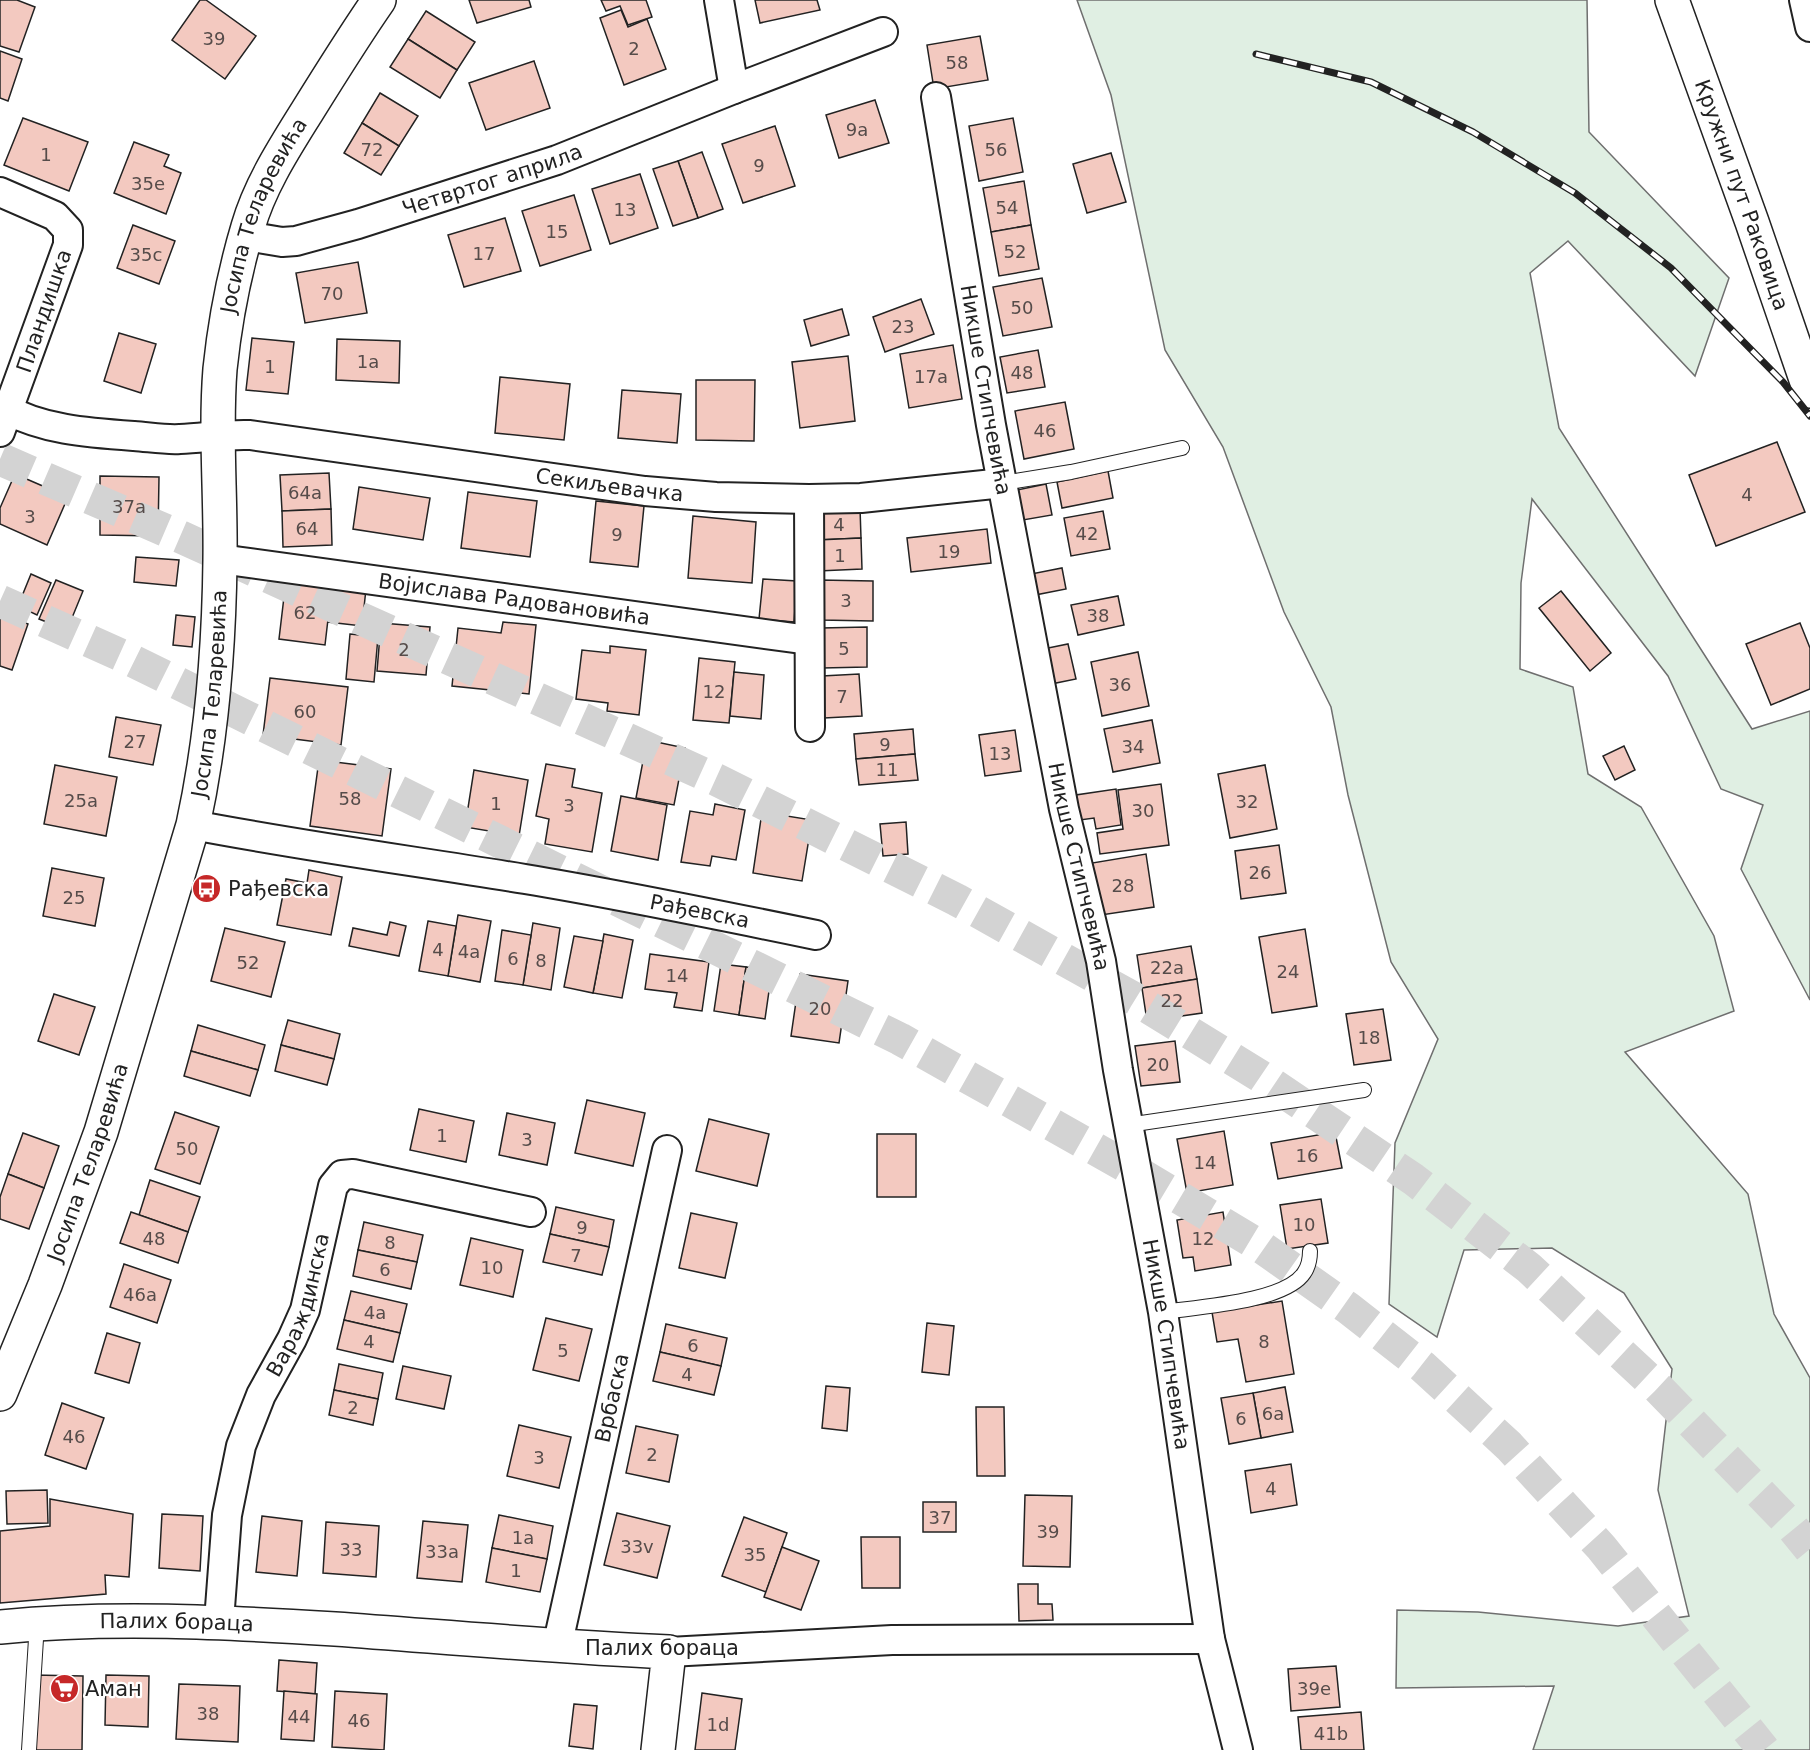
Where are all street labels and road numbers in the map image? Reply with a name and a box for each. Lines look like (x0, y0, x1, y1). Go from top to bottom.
street label: Кружни пут Раковица (1690, 76, 1793, 313)
street label: Јосипа Теларевића (216, 114, 312, 317)
street label: Четвртог априла (399, 139, 586, 221)
street label: Пландишка (12, 246, 76, 376)
street label: Никше Стипчевића (956, 283, 1016, 497)
street label: Секиљевачка (534, 464, 685, 506)
street label: Војислава Радовановића (377, 569, 652, 630)
street label: Јосипа Теларевића (187, 590, 231, 801)
street label: Никше Стипчевића (1043, 761, 1114, 972)
street label: Рађевска (648, 890, 752, 933)
street label: Јосипа Теларевића (42, 1060, 133, 1267)
street label: Вараждинска (262, 1231, 334, 1381)
street label: Никше Стипчевића (1138, 1237, 1195, 1452)
street label: Врбаска (591, 1351, 634, 1445)
street label: Палих бораца (100, 1609, 254, 1636)
street label: Палих бораца (585, 1636, 739, 1660)

